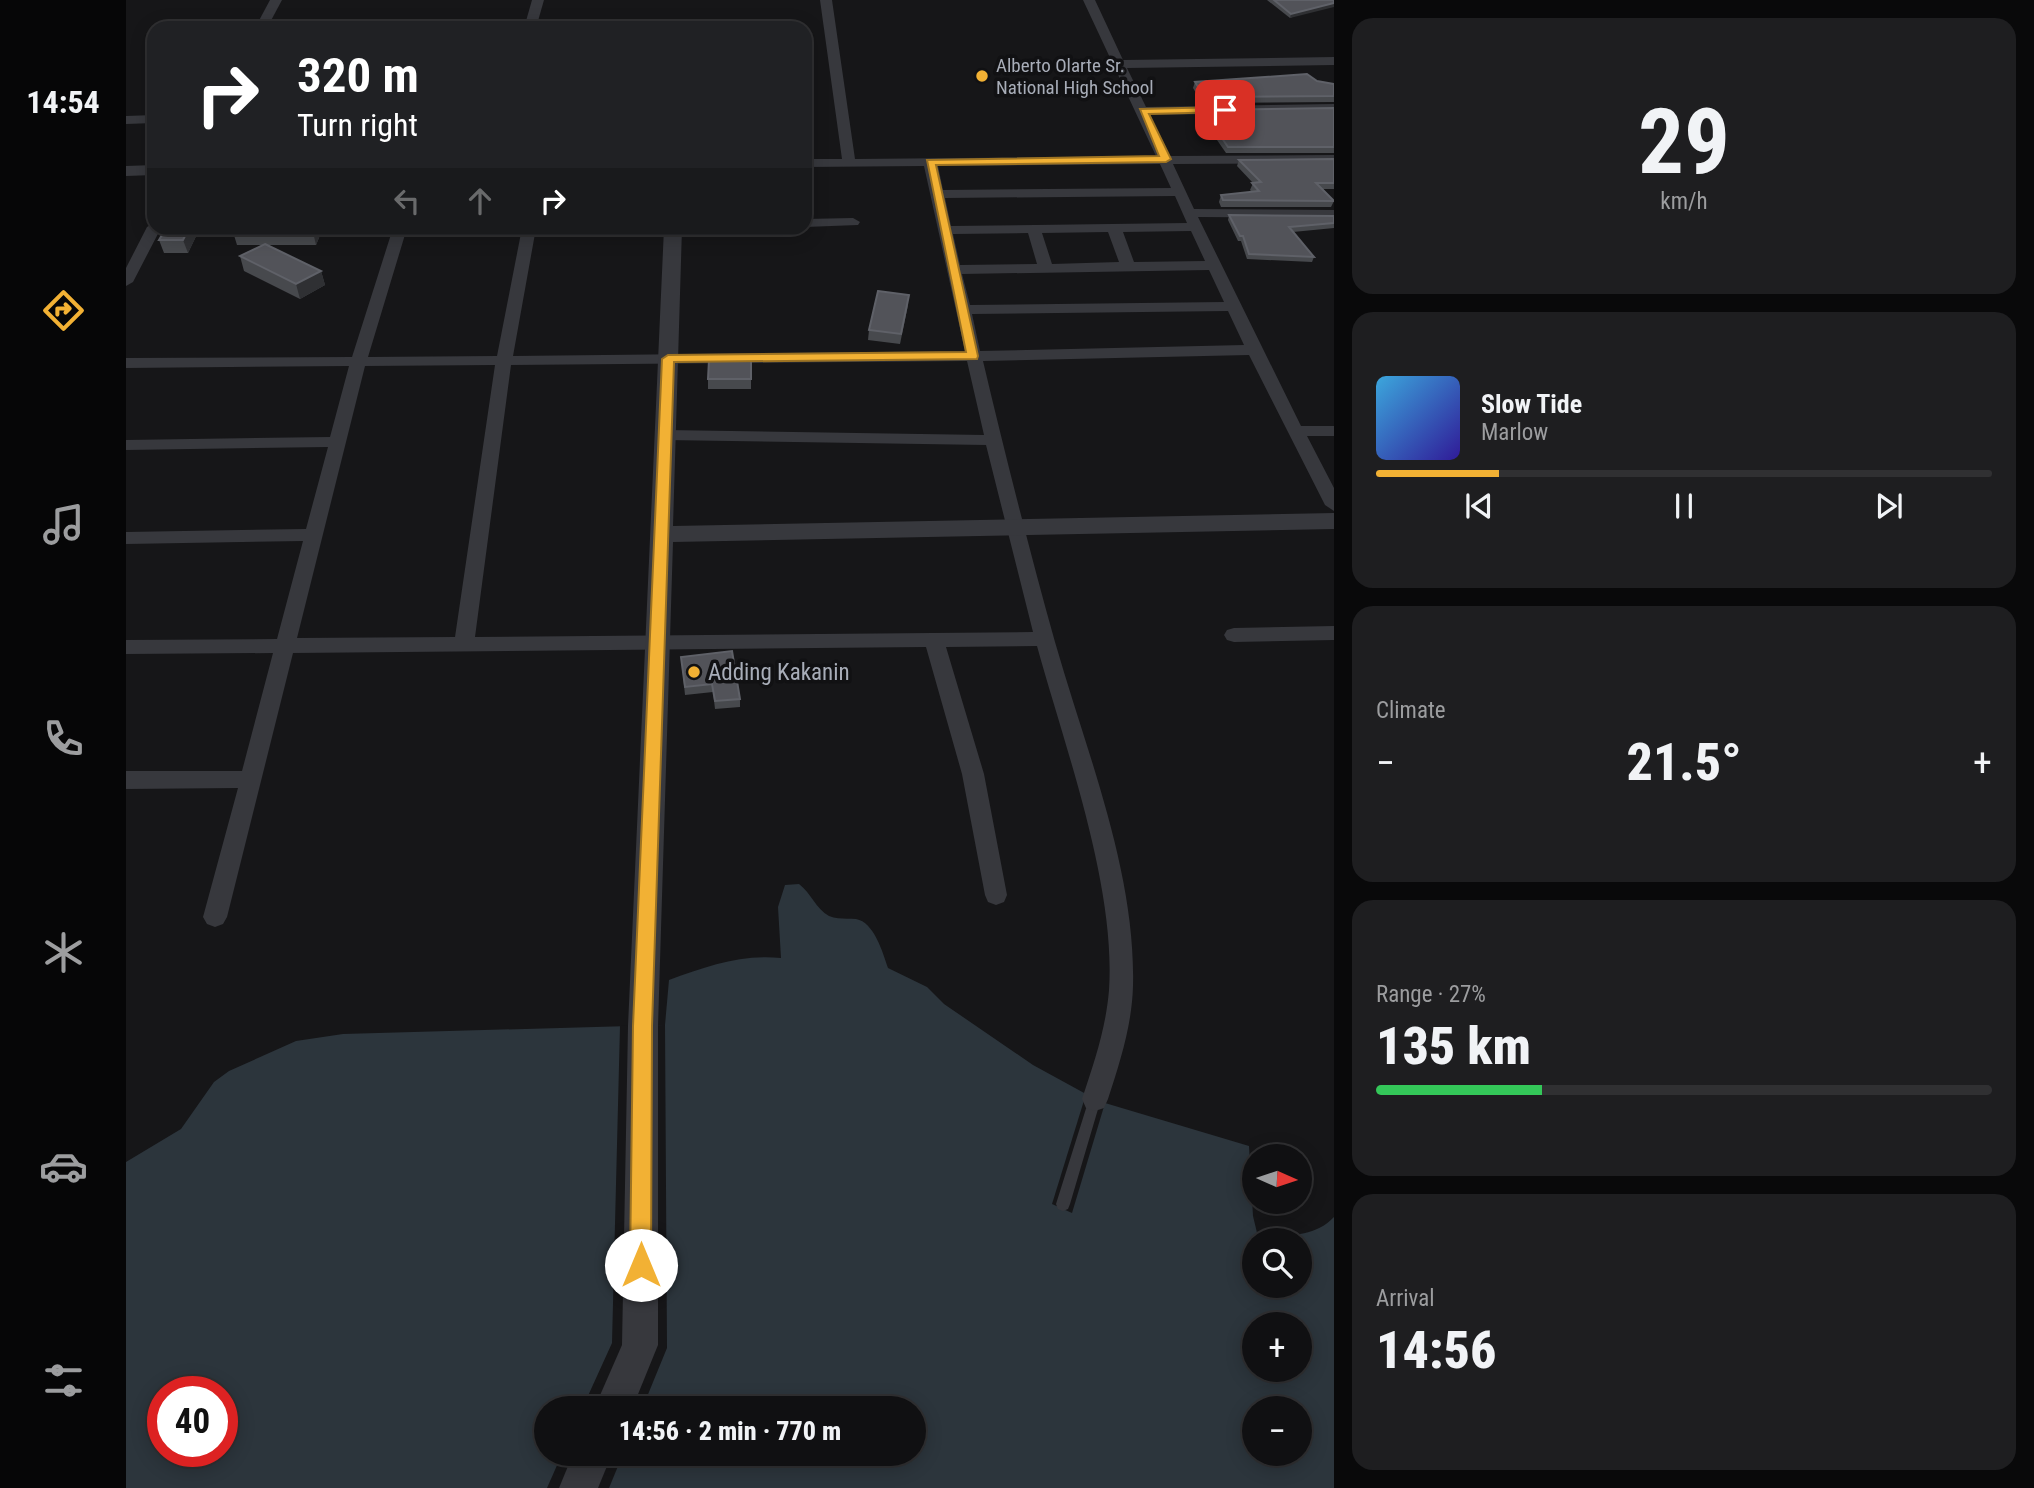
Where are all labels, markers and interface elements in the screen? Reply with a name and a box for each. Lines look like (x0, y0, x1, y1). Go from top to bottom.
text: 320 m (297, 47, 419, 104)
icon: right (182, 49, 273, 140)
place label: Alberto Olarte Sr. National High School (996, 54, 1154, 99)
marker: Alberto Olarte Sr. National High School (974, 68, 990, 84)
pin (1195, 80, 1255, 140)
text: 14:54 (26, 83, 100, 121)
text: 29 (1638, 89, 1730, 195)
icon: arrive (1206, 91, 1244, 129)
text: Turn right (297, 106, 418, 144)
icon: left (388, 182, 426, 220)
icon: ahead (461, 182, 499, 220)
icon: right (534, 182, 572, 220)
text: km/h (1660, 188, 1708, 215)
icon: directions (39, 286, 88, 335)
text: Slow Tide (1481, 389, 1582, 419)
text: Marlow (1481, 419, 1548, 446)
icon: previous (1460, 487, 1498, 525)
icon: pause (1665, 487, 1703, 525)
icon: next (1870, 487, 1908, 525)
icon: music (39, 500, 88, 549)
place label: Adding Kakanin (708, 659, 850, 686)
marker: Adding Kakanin (686, 664, 702, 680)
text: Climate (1376, 697, 1446, 724)
icon: phone (39, 714, 88, 763)
text: 21.5° (1626, 732, 1742, 793)
text: − (1376, 741, 1395, 785)
text: + (1973, 741, 1992, 785)
icon: climate (39, 928, 88, 977)
text: Range · 27% (1376, 981, 1486, 1008)
text: 135 km (1376, 1016, 1531, 1077)
icon: car (39, 1142, 88, 1191)
north arrow (1242, 1144, 1312, 1214)
map controls (1242, 1144, 1312, 1466)
position arrow (604, 1228, 678, 1302)
button: search (1242, 1228, 1312, 1298)
text: Arrival (1376, 1285, 1435, 1312)
button: + (1242, 1312, 1312, 1382)
text: 14:56 (1376, 1320, 1496, 1381)
icon: filters (39, 1356, 88, 1405)
speed limit sign: 40 (147, 1376, 238, 1467)
button: − (1242, 1396, 1312, 1466)
text: 14:56 · 2 min · 770 m (619, 1416, 841, 1446)

